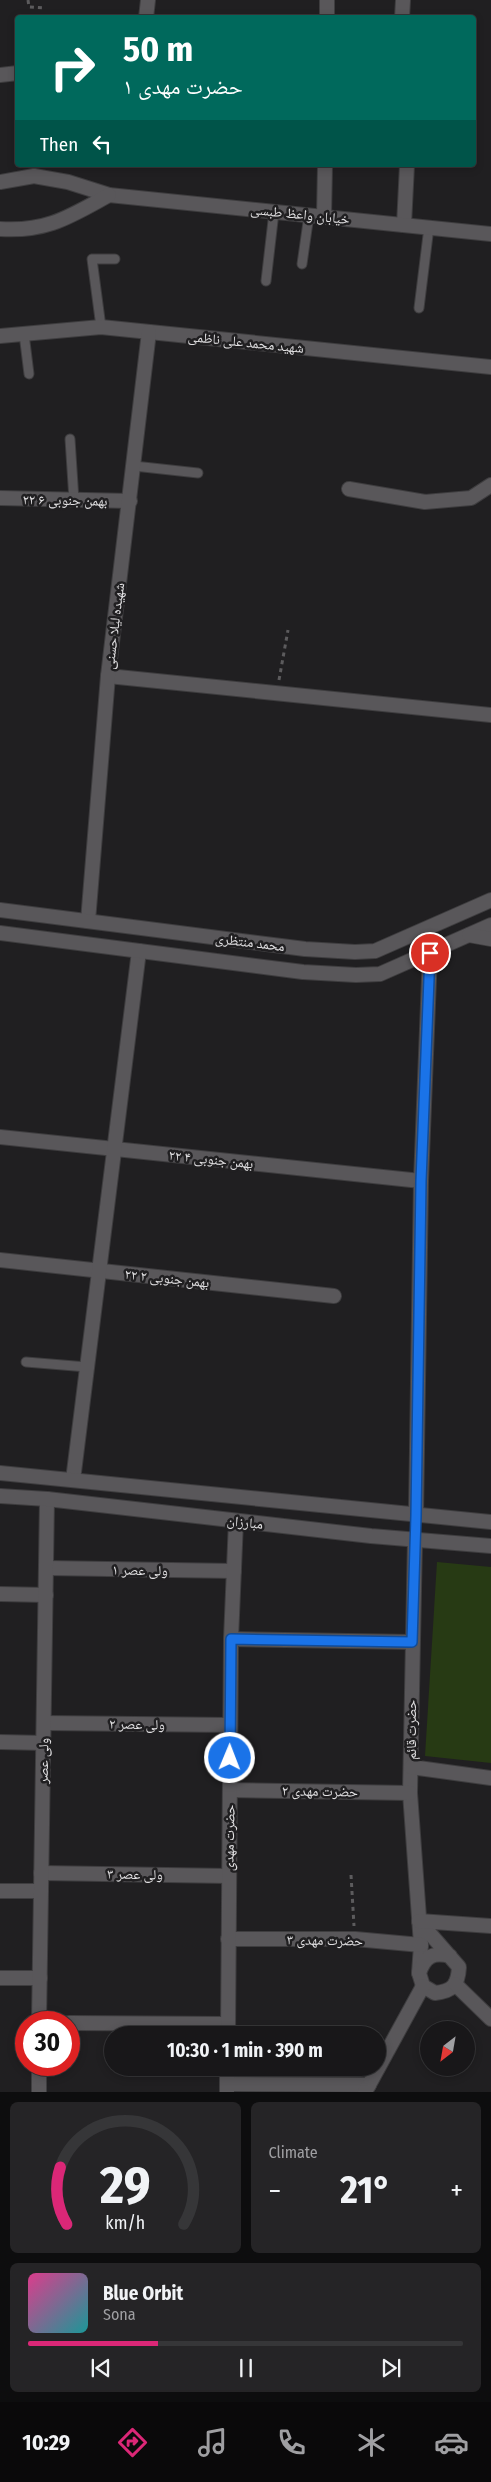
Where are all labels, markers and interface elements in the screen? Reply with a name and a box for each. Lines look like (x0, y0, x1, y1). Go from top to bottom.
text: 50 m (123, 28, 193, 70)
icon: right (40, 35, 105, 100)
text: حضرت مهدی ۱ (123, 73, 243, 100)
icon: left (88, 130, 116, 158)
text: Then (40, 133, 78, 156)
street label: خیابان واعظ طبسی (249, 201, 351, 228)
street label: شهید محمد علی ناظمی (187, 328, 305, 357)
street label: ۲۲ بهمن جنوبی ۶ (22, 491, 108, 510)
street label: شهیده لیلا حسنی (101, 582, 128, 670)
street label: محمد منتظری (214, 930, 286, 955)
pin (409, 932, 451, 974)
icon: arrive (416, 939, 444, 967)
street label: ۲۲ بهمن جنوبی ۴ (168, 1147, 254, 1172)
street label: ۲۲ بهمن جنوبی ۲ (124, 1266, 210, 1291)
street label: مبارزان (226, 1512, 264, 1533)
street label: ولی عصر ۱ (112, 1562, 168, 1579)
street label: حضرت قائم (403, 1700, 421, 1760)
street label: ولی عصر ۲ (109, 1716, 165, 1733)
position arrow (203, 1731, 255, 1783)
street label: ولی عصر (35, 1738, 52, 1785)
street label: حضرت مهدی ۲ (282, 1782, 358, 1801)
street label: حضرت مهدی (220, 1804, 239, 1871)
street label: ولی عصر ۳ (107, 1866, 163, 1883)
street label: حضرت مهدی ۳ (287, 1931, 363, 1950)
speed limit sign: 30 (15, 2011, 80, 2076)
north arrow (420, 2021, 475, 2076)
map controls (420, 2021, 475, 2076)
text: 10:30 · 1 min · 390 m (167, 2039, 323, 2062)
text: Climate (269, 2143, 318, 2162)
text: 29 (99, 2154, 151, 2217)
text: 21° (340, 2167, 391, 2213)
text: − (269, 2174, 281, 2207)
text: + (450, 2174, 463, 2207)
text: km/h (105, 2212, 145, 2234)
text: Blue Orbit (103, 2282, 183, 2305)
text: Sona (103, 2305, 136, 2324)
icon: previous (87, 2354, 115, 2382)
icon: pause (232, 2354, 260, 2382)
icon: next (377, 2354, 405, 2382)
icon: directions (115, 2425, 150, 2460)
icon: music (195, 2425, 230, 2460)
icon: phone (274, 2425, 309, 2460)
icon: climate (354, 2425, 389, 2460)
icon: car (434, 2425, 469, 2460)
text: 10:29 (22, 2429, 70, 2456)

